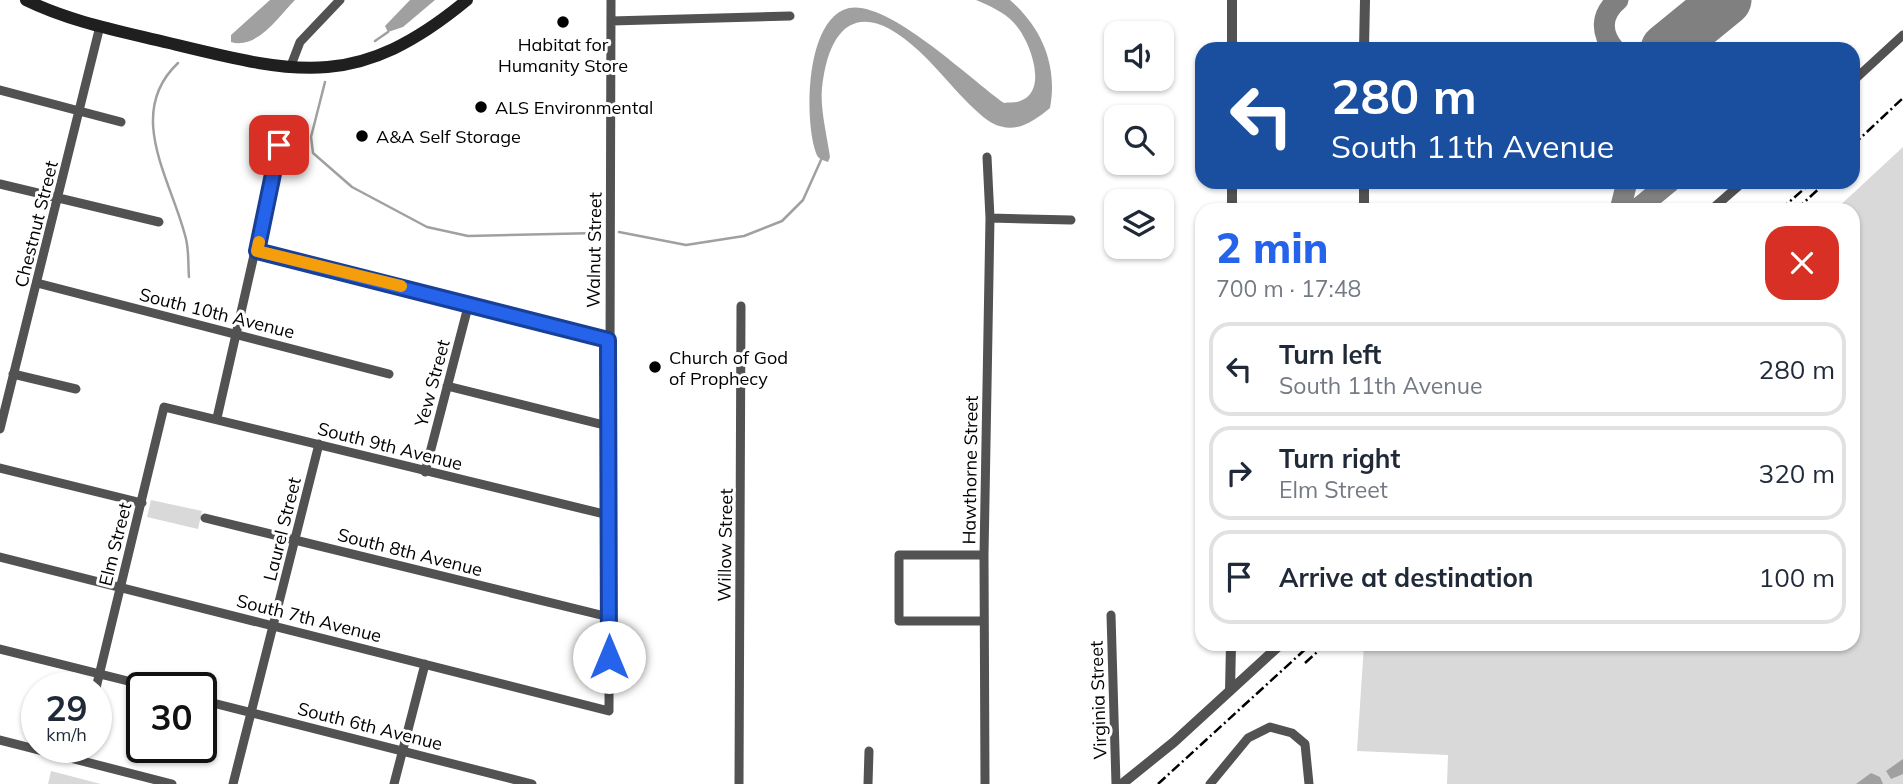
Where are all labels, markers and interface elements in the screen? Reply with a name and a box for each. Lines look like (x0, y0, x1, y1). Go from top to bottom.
marker: Habitat for Humanity Store (555, 14, 571, 30)
map controls (1104, 21, 1174, 259)
button: sound (1104, 21, 1174, 91)
place label: Habitat for Humanity Store (498, 33, 628, 77)
text: 280 m (1331, 65, 1477, 126)
icon: left (1216, 70, 1307, 161)
place label: ALS Environmental (495, 96, 653, 119)
marker: ALS Environmental (473, 99, 489, 115)
button: search (1104, 105, 1174, 175)
pin (249, 115, 309, 175)
place label: A&A Self Storage (376, 125, 521, 148)
icon: arrive (260, 126, 298, 164)
text: South 11th Avenue (1331, 126, 1614, 166)
marker: A&A Self Storage (354, 128, 370, 144)
street label: Chestnut Street (9, 158, 63, 290)
button: layers (1104, 189, 1174, 259)
street label: Walnut Street (581, 192, 607, 308)
text: 2 min (1216, 221, 1329, 274)
button: close (1765, 226, 1839, 300)
text: 700 m · 17:48 (1216, 274, 1361, 303)
street label: South 10th Avenue (137, 283, 297, 343)
street label: Yew Street (409, 337, 455, 430)
text: Turn left (1279, 338, 1381, 371)
place label: Church of God of Prophecy (669, 346, 788, 390)
icon: left (1220, 350, 1258, 388)
text: 280 m (1759, 353, 1835, 386)
marker: Church of God of Prophecy (647, 359, 663, 375)
text: South 11th Avenue (1279, 371, 1483, 400)
street label: Hawthorne Street (957, 395, 983, 545)
street label: South 9th Avenue (315, 417, 465, 475)
text: Turn right (1279, 442, 1400, 475)
icon: right (1220, 454, 1258, 492)
text: 320 m (1759, 457, 1835, 490)
street label: Laurel Street (258, 475, 306, 583)
text: Elm Street (1279, 475, 1388, 504)
street label: Willow Street (713, 488, 737, 602)
street label: Elm Street (94, 500, 136, 588)
street label: South 8th Avenue (335, 523, 485, 581)
icon: arrive (1220, 558, 1258, 596)
text: Arrive at destination (1279, 561, 1534, 594)
text: 100 m (1759, 561, 1835, 594)
street label: South 7th Avenue (234, 589, 384, 647)
position arrow (572, 620, 646, 694)
street label: Virginia Street (1084, 640, 1112, 760)
speed limit sign: 30 (126, 672, 217, 763)
text: 29 (45, 686, 88, 730)
street label: South 6th Avenue (295, 697, 445, 755)
text: km/h (46, 723, 87, 746)

